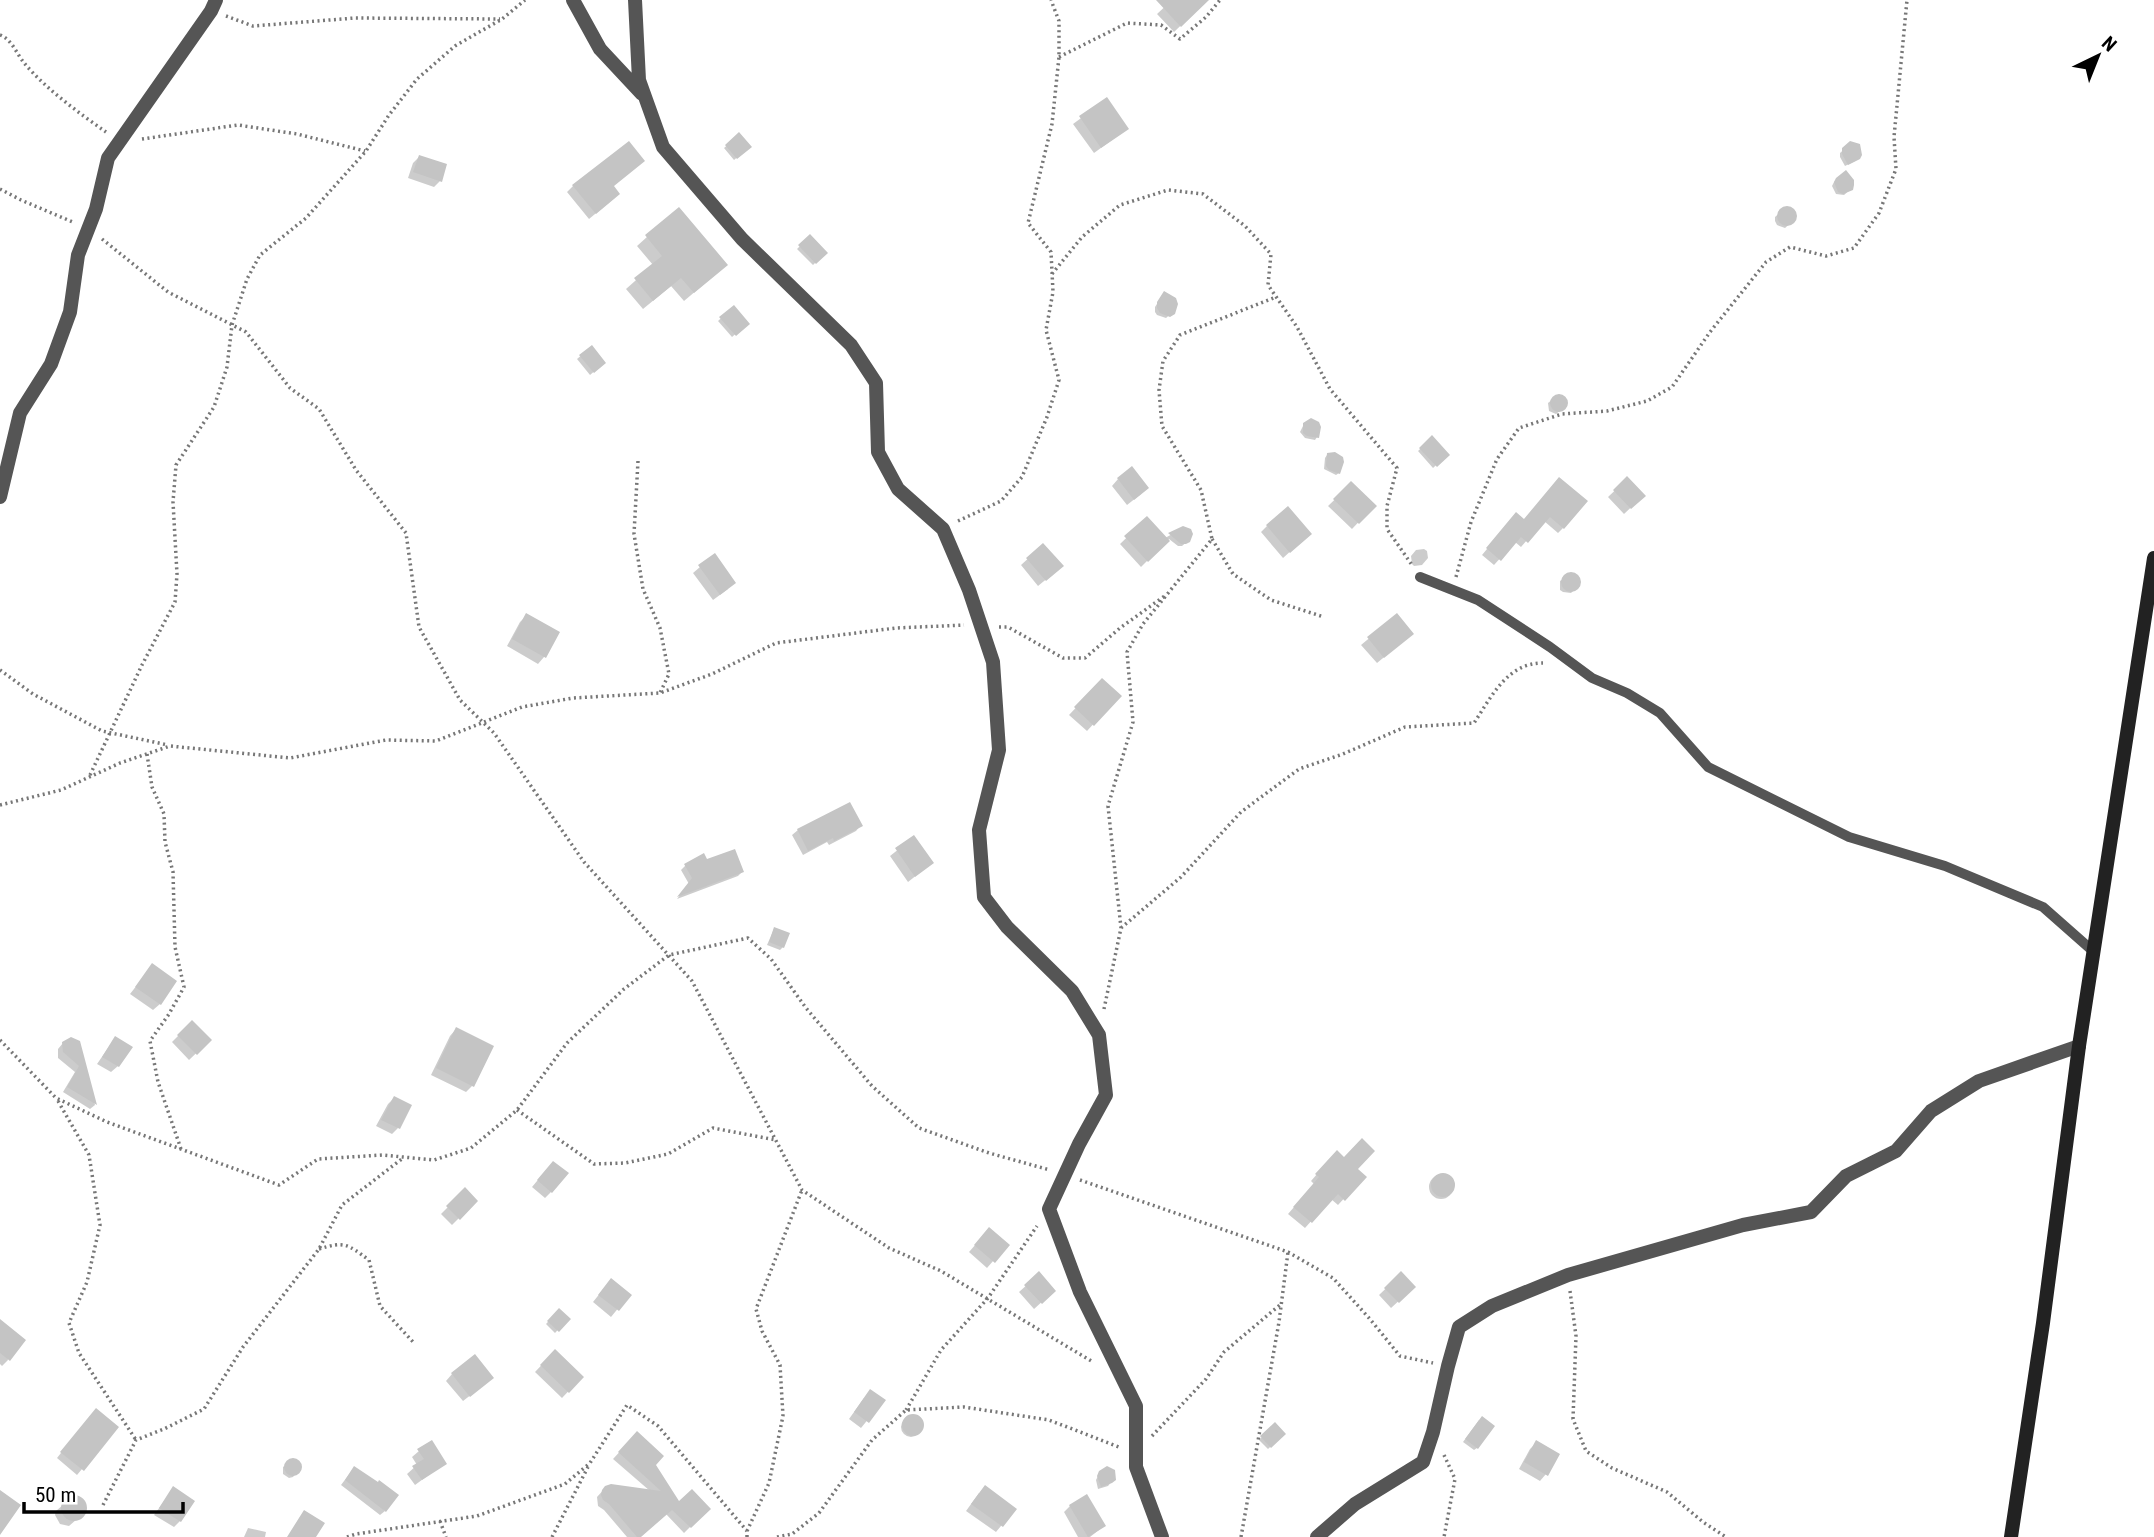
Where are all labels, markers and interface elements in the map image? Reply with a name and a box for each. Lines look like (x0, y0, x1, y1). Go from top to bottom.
north arrow (2063, 21, 2133, 91)
text: N (2097, 32, 2121, 56)
scale bar (24, 1470, 184, 1514)
text: 50 m (35, 1483, 76, 1507)

